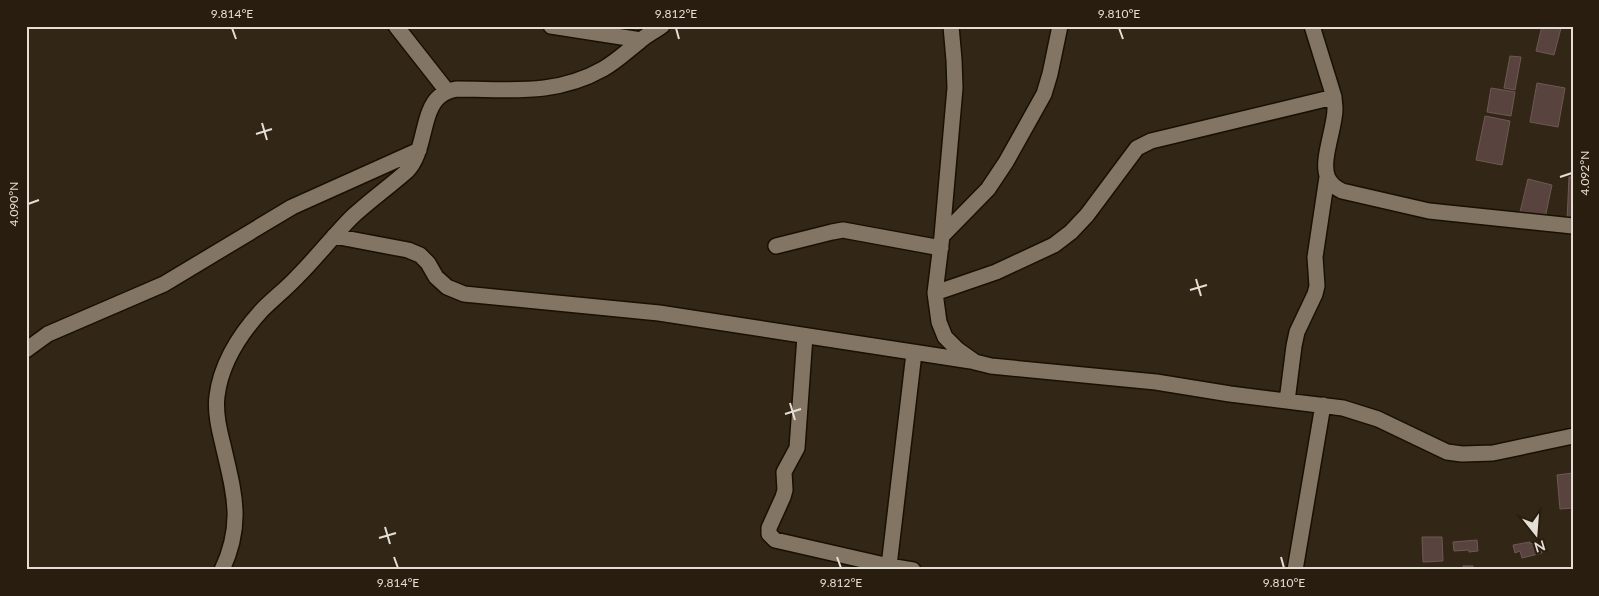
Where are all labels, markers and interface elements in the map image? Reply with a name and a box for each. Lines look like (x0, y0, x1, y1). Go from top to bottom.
text: 9.814°E (211, 6, 253, 21)
text: 9.812°E (655, 6, 697, 21)
text: 9.810°E (1098, 6, 1140, 21)
text: 4.092°N (1577, 151, 1592, 195)
text: 4.090°N (6, 182, 21, 226)
north arrow (1512, 508, 1562, 558)
text: N (1532, 537, 1548, 557)
text: 9.814°E (377, 575, 419, 590)
text: 9.812°E (820, 575, 862, 590)
text: 9.810°E (1263, 575, 1305, 590)

